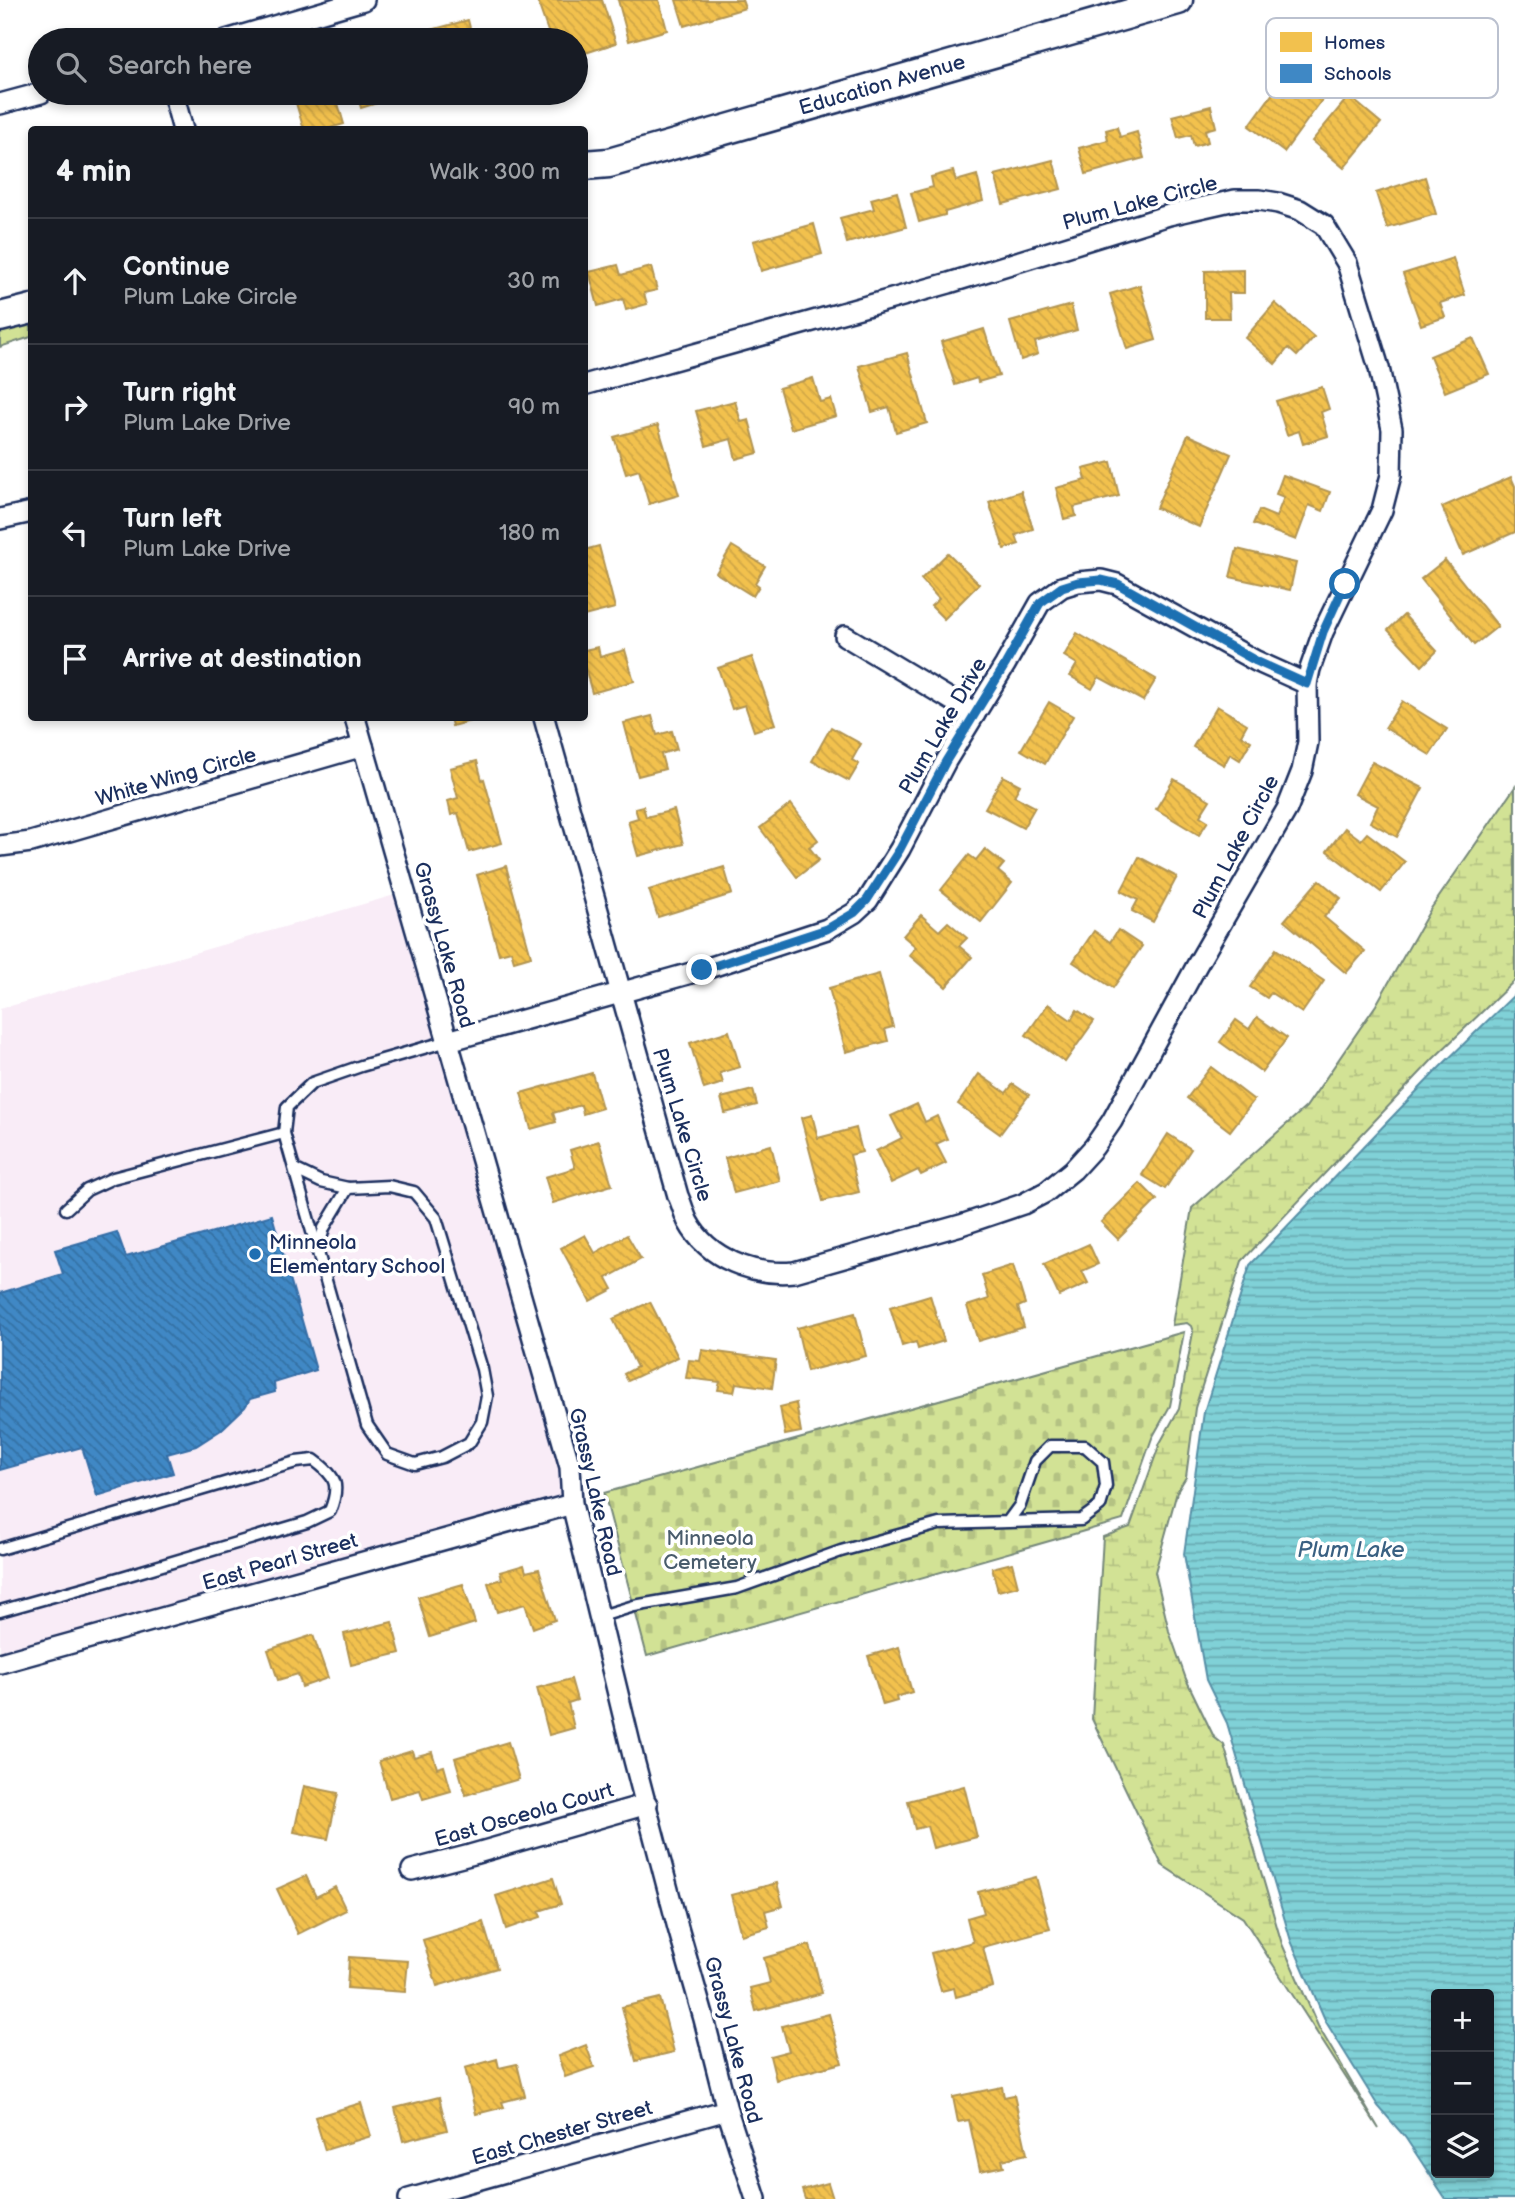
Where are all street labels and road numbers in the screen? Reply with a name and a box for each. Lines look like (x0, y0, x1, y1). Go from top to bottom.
street label: Education Avenue (796, 49, 968, 121)
street label: Plum Lake Circle (1060, 170, 1220, 236)
street label: Plum Lake Drive (894, 653, 992, 799)
street label: White Wing Circle (93, 742, 259, 812)
street label: Plum Lake Circle (1188, 771, 1284, 923)
street label: Grassy Lake Road (408, 859, 480, 1031)
street label: Plum Lake Circle (647, 1045, 717, 1205)
street label: Grassy Lake Road (564, 1406, 626, 1578)
street label: East Pearl Street (200, 1528, 361, 1596)
street label: East Osceola Court (432, 1777, 617, 1852)
street label: Grassy Lake Road (699, 1954, 767, 2126)
street label: East Chester Street (469, 2095, 656, 2171)

